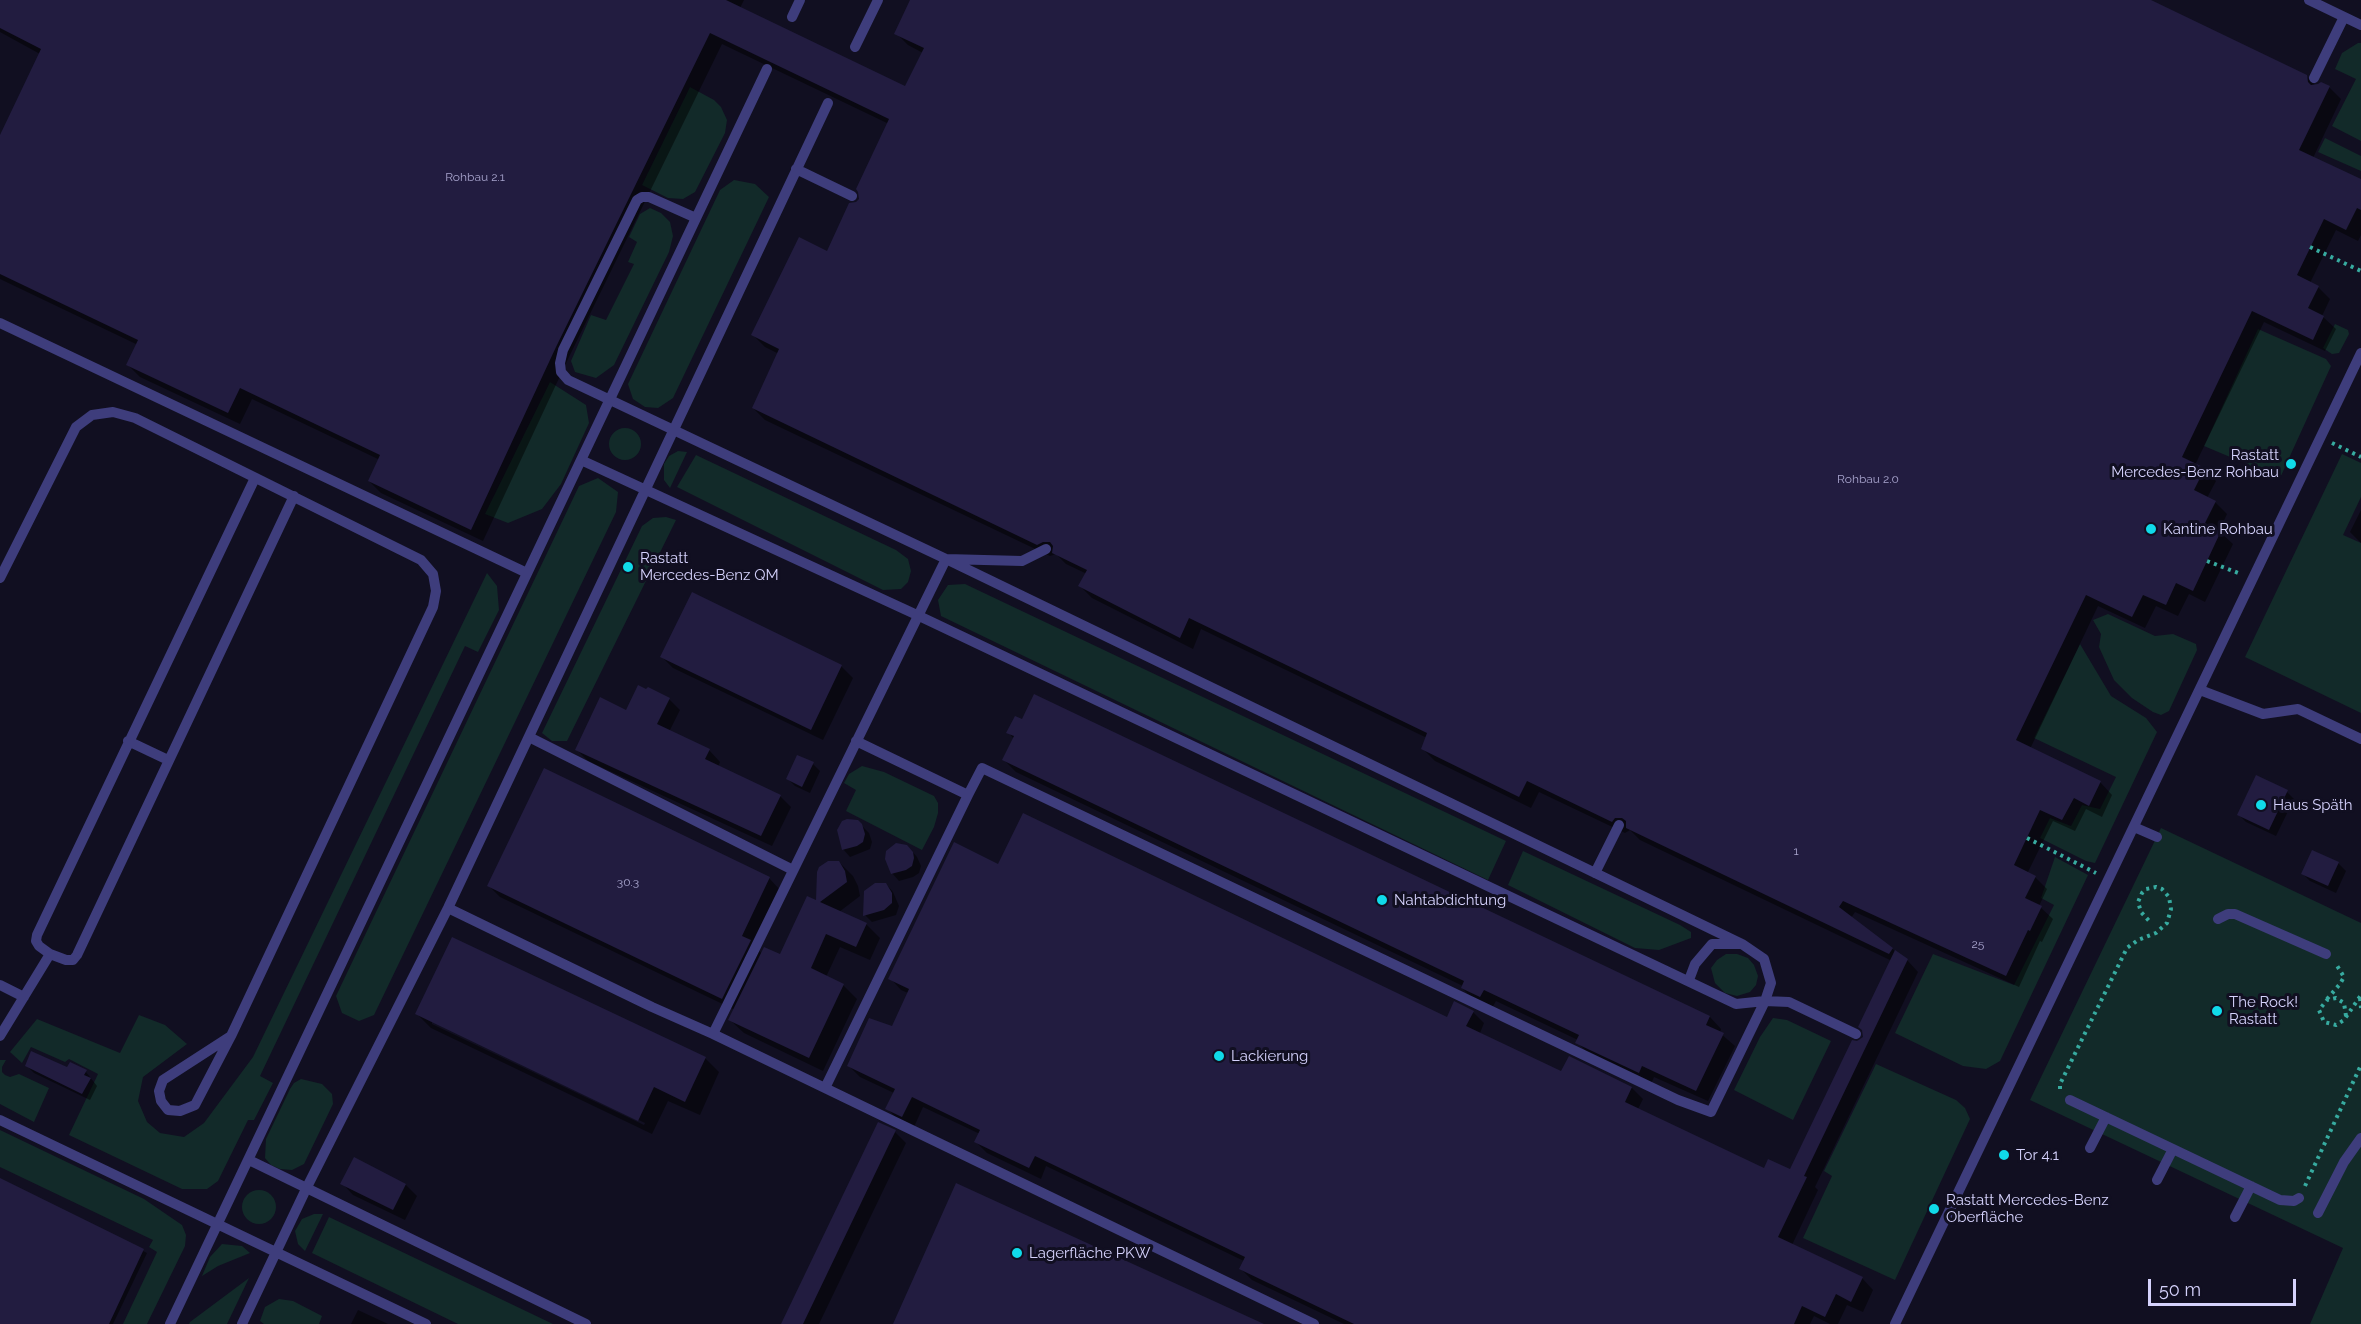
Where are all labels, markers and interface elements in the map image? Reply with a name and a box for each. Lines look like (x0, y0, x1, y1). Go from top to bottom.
house number: Rohbau 2.1 (445, 170, 505, 184)
place label: Rastatt Mercedes-Benz Rohbau (2111, 446, 2279, 481)
marker: Rastatt Mercedes-Benz Rohbau (2284, 457, 2298, 471)
house number: Rohbau 2.0 (1837, 472, 1899, 486)
place label: Kantine Rohbau (2163, 520, 2273, 538)
marker: Kantine Rohbau (2144, 522, 2158, 536)
place label: Rastatt Mercedes-Benz QM (640, 549, 779, 584)
marker: Rastatt Mercedes-Benz QM (621, 560, 635, 574)
place label: Haus Späth (2273, 796, 2352, 814)
marker: Haus Späth (2254, 798, 2268, 812)
house number: 1 (1793, 844, 1799, 858)
house number: 30.3 (617, 875, 639, 889)
place label: Nahtabdichtung (1394, 891, 1506, 909)
marker: Nahtabdichtung (1375, 893, 1389, 907)
house number: 25 (1972, 937, 1984, 951)
place label: The Rock! Rastatt (2229, 993, 2298, 1028)
marker: The Rock! Rastatt (2210, 1004, 2224, 1018)
place label: Lackierung (1231, 1047, 1308, 1065)
marker: Lackierung (1212, 1049, 1226, 1063)
place label: Tor 4.1 (2016, 1146, 2059, 1164)
marker: Tor 4.1 (1997, 1148, 2011, 1162)
place label: Rastatt Mercedes-Benz Oberfläche (1946, 1191, 2109, 1226)
marker: Rastatt Mercedes-Benz Oberfläche (1927, 1202, 1941, 1216)
place label: Lagerfläche PKW (1029, 1244, 1150, 1262)
marker: Lagerfläche PKW (1010, 1246, 1024, 1260)
scale bar (2151, 1267, 2300, 1305)
text: 50 m (2159, 1279, 2201, 1300)

